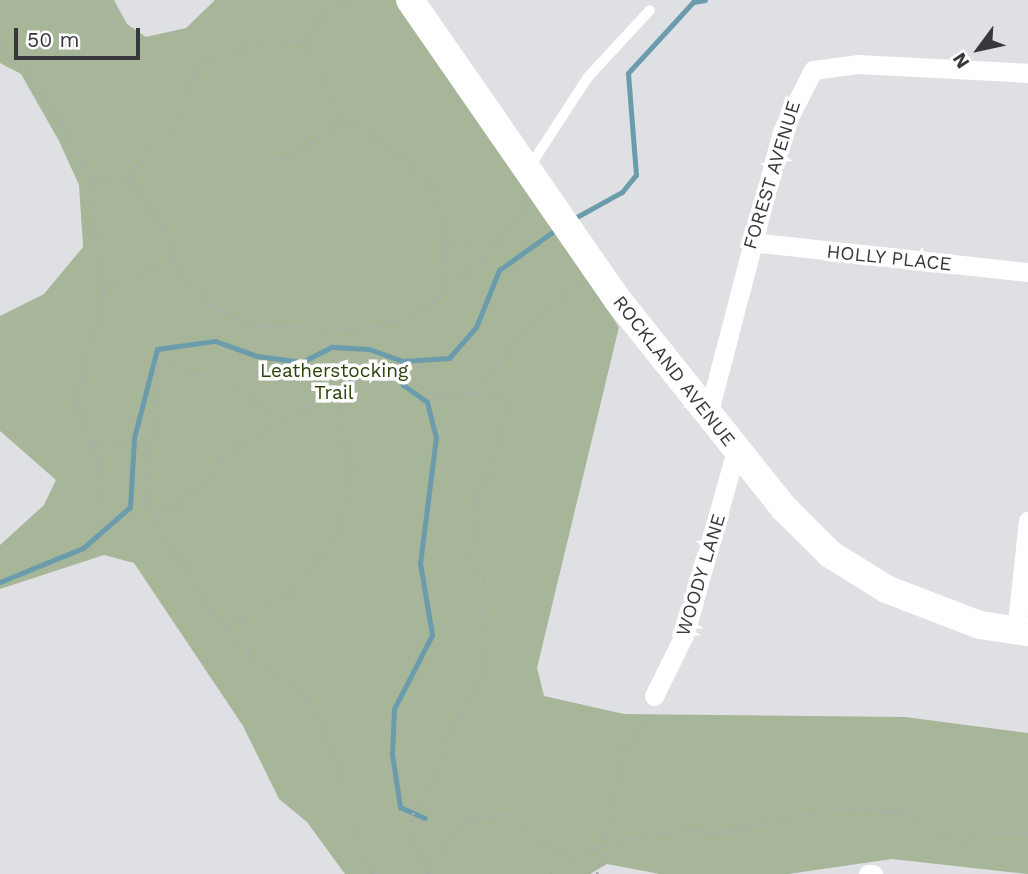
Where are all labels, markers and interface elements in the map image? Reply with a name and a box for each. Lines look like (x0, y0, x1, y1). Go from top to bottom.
scale bar (18, 14, 144, 58)
north arrow (944, 14, 1014, 84)
text: 50 m (27, 27, 79, 52)
text: N (947, 49, 974, 73)
street label: FOREST AVENUE (738, 97, 806, 253)
street label: HOLLY PLACE (825, 240, 953, 276)
street label: ROCKLAND AVENUE (608, 291, 740, 451)
park label: Leatherstocking Trail (260, 360, 408, 404)
street label: WOODY LANE (672, 511, 730, 639)

